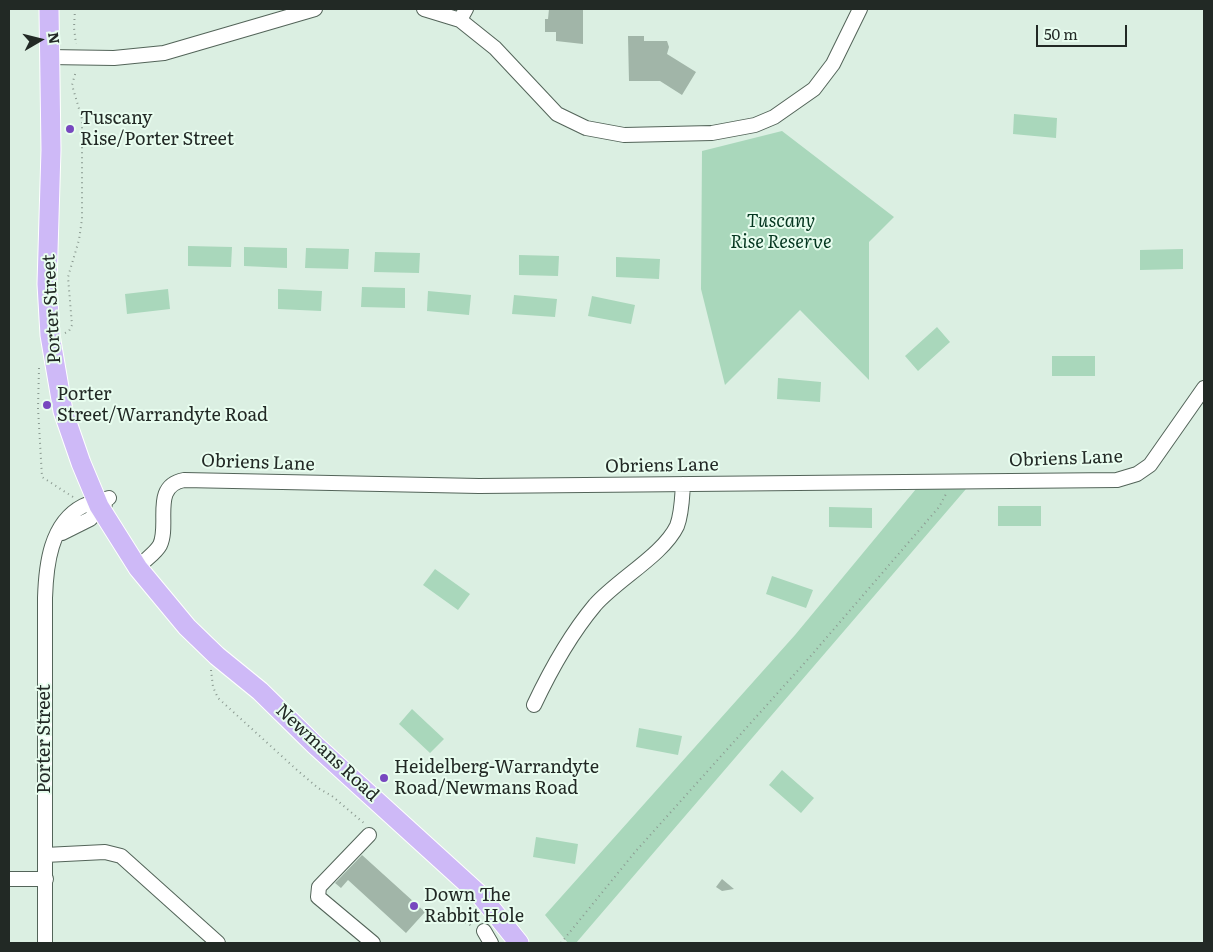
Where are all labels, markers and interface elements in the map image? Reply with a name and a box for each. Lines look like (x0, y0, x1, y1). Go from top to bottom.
north arrow (15, 15, 65, 65)
scale bar (1038, 15, 1129, 47)
text: 50 m (1044, 22, 1078, 45)
text: N (44, 31, 66, 45)
place label: Tuscany Rise/Porter Street (80, 108, 234, 150)
marker: Tuscany Rise/Porter Street (64, 123, 76, 135)
park label: Tuscany Rise Reserve (730, 211, 832, 253)
street label: Porter Street (38, 254, 66, 364)
place label: Porter Street/Warrandyte Road (57, 384, 268, 426)
marker: Porter Street/Warrandyte Road (41, 399, 53, 411)
street label: Obriens Lane (1009, 446, 1123, 472)
street label: Obriens Lane (201, 450, 315, 476)
street label: Obriens Lane (605, 454, 719, 478)
street label: Porter Street (34, 684, 56, 794)
street label: Newmans Road (271, 700, 383, 806)
place label: Heidelberg-Warrandyte Road/Newmans Road (394, 757, 599, 800)
marker: Heidelberg-Warrandyte Road/Newmans Road (378, 772, 390, 784)
place label: Down The Rabbit Hole (424, 885, 524, 928)
marker: Down The Rabbit Hole (408, 900, 420, 912)

